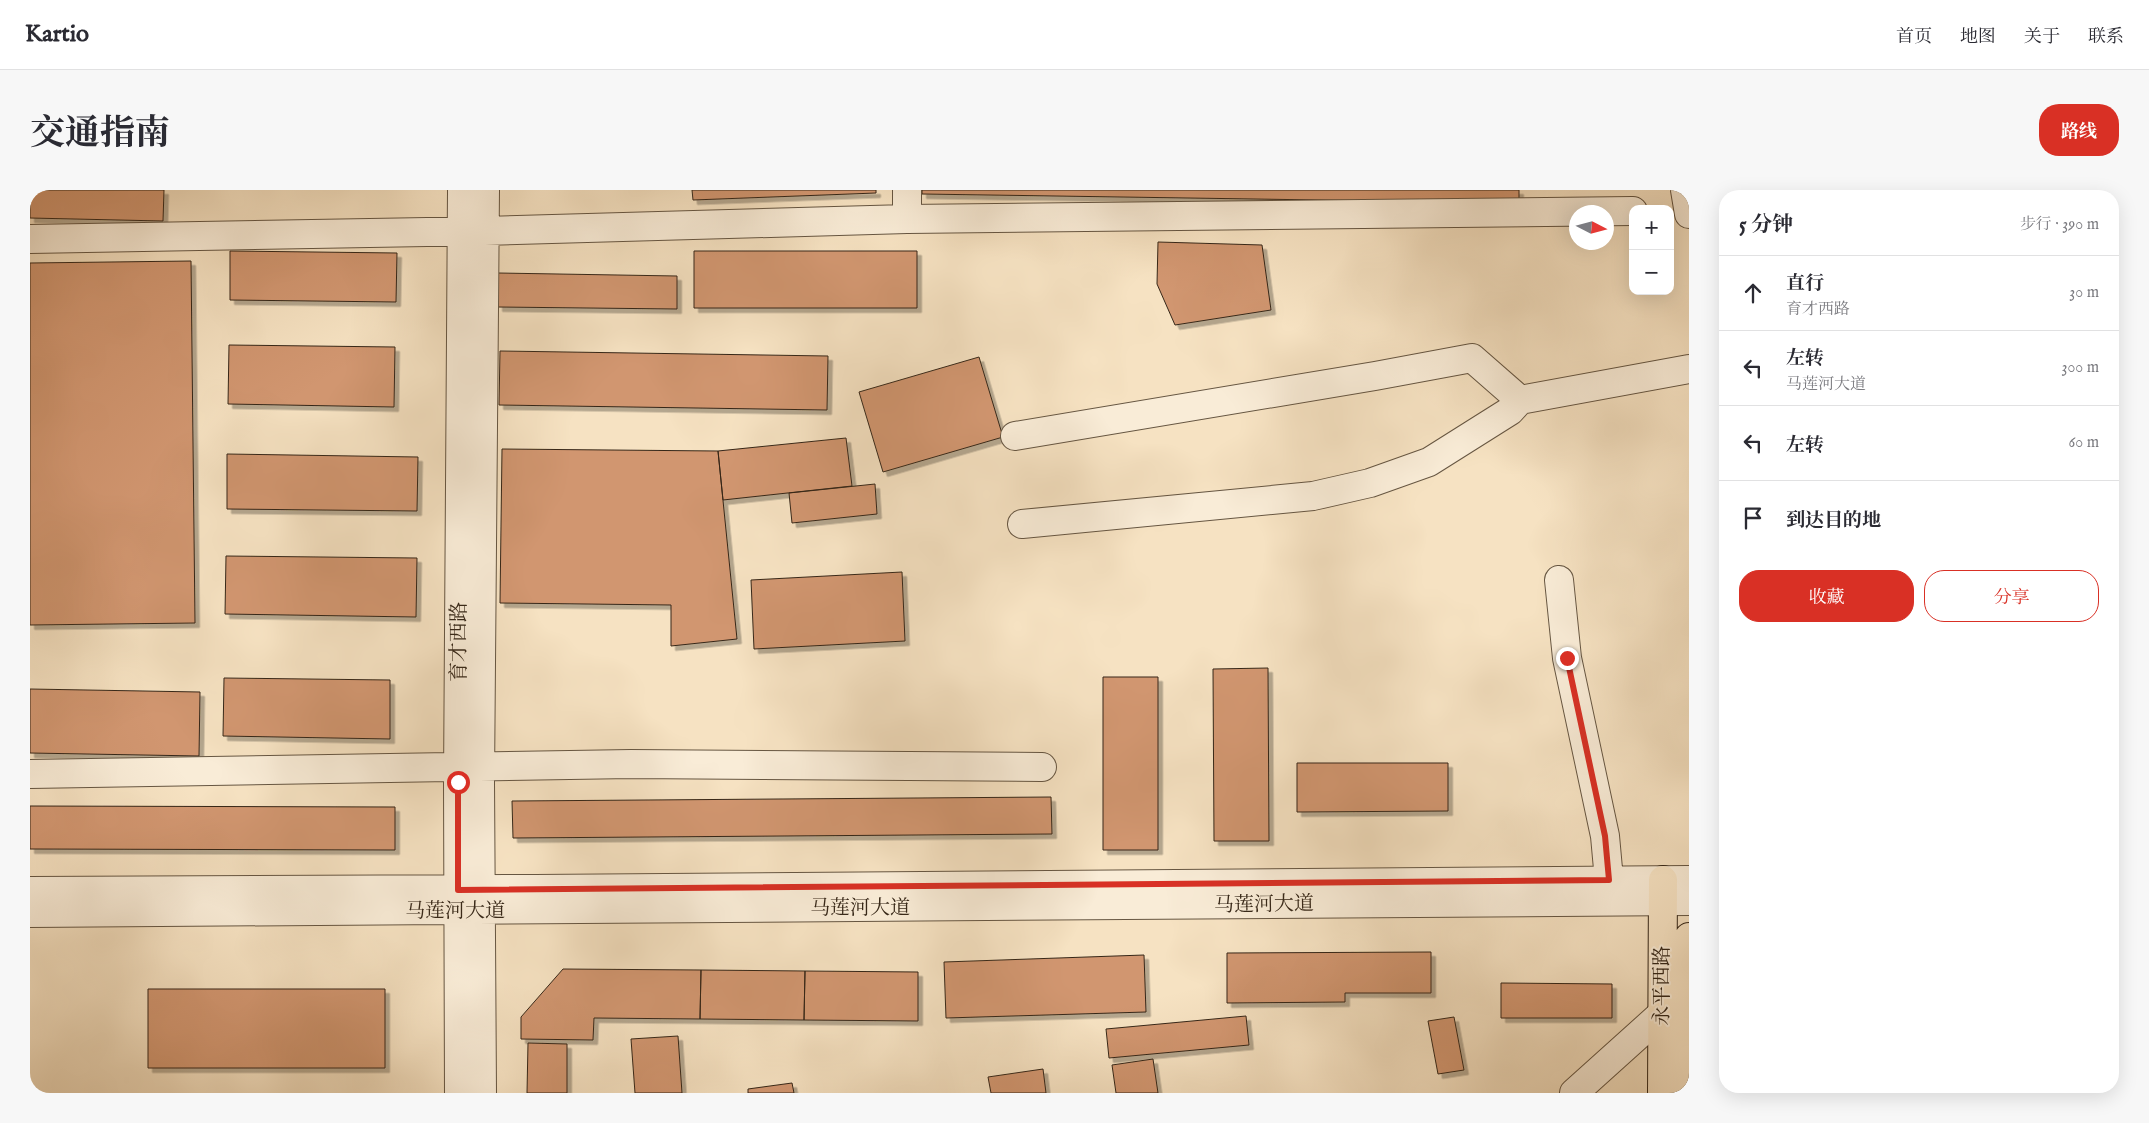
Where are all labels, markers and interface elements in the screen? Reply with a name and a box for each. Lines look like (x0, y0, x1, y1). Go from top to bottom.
text: Kartio (25, 19, 89, 50)
text: 首页 (1896, 26, 1932, 49)
text: 地图 (1960, 26, 1996, 49)
text: 关于 (2024, 26, 2060, 49)
text: 联系 (2088, 26, 2124, 49)
button: 路线 (2039, 104, 2119, 156)
text: 交通指南 (30, 112, 170, 157)
north arrow (1569, 205, 1614, 250)
map controls (1629, 205, 1674, 295)
button: + (1629, 205, 1674, 250)
text: 5 分钟 (1739, 212, 1793, 239)
text: 步行 · 390 m (2020, 215, 2099, 235)
button: − (1629, 250, 1674, 295)
text: 直行 (1786, 272, 1824, 296)
icon: ahead (1739, 279, 1767, 307)
text: 30 m (2069, 283, 2099, 303)
text: 育才西路 (1786, 300, 1850, 320)
text: 左转 (1786, 347, 1824, 371)
icon: left (1739, 354, 1767, 382)
text: 300 m (2061, 358, 2099, 378)
text: 马莲河大道 (1786, 375, 1866, 395)
icon: left (1739, 429, 1767, 457)
text: 60 m (2069, 433, 2099, 453)
text: 左转 (1786, 434, 1824, 458)
icon: arrive (1739, 504, 1767, 532)
text: 到达目的地 (1786, 509, 1881, 533)
button: 收藏 (1739, 570, 1914, 622)
button: 分享 (1924, 570, 2099, 622)
street label: 育才西路 (447, 602, 472, 682)
route end (1556, 647, 1579, 670)
route start (447, 771, 470, 794)
street label: 马莲河大道 (1214, 892, 1314, 918)
street label: 马莲河大道 (810, 896, 910, 921)
street label: 马莲河大道 (405, 899, 505, 924)
street label: 永平西路 (1650, 946, 1675, 1026)

